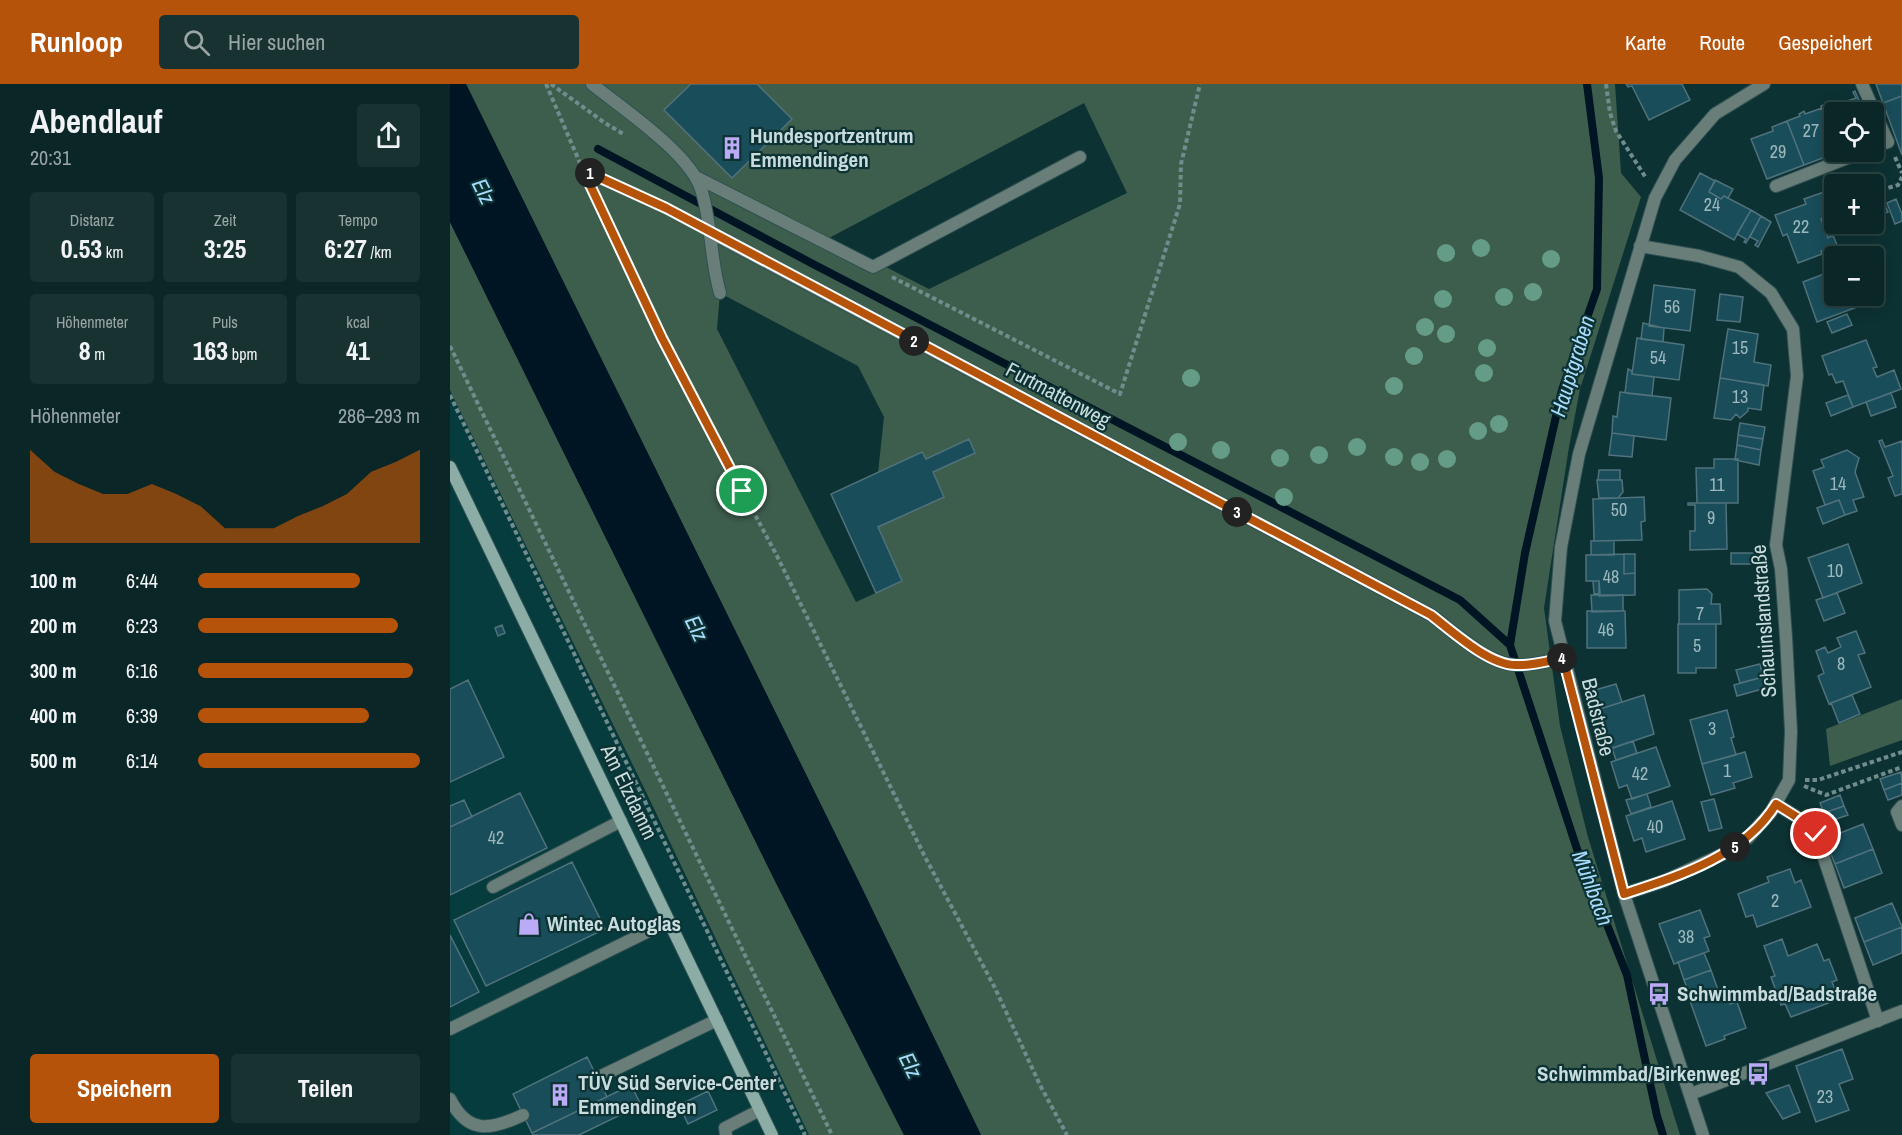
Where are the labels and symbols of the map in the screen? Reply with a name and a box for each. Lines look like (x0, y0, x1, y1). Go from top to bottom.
house number: 27 (1803, 118, 1819, 143)
place label: Hundesportzentrum Emmendingen (750, 121, 914, 174)
building icon: Hundesportzentrum Emmendingen (719, 135, 745, 161)
house number: 29 (1770, 139, 1786, 164)
pin: 1 (575, 158, 605, 188)
water label: Elz (465, 173, 503, 210)
house number: 24 (1704, 192, 1720, 217)
house number: 22 (1793, 214, 1809, 239)
house number: 56 (1664, 294, 1680, 319)
water label: Hauptgraben (1542, 312, 1602, 420)
pin: 2 (899, 326, 929, 356)
house number: 15 (1732, 335, 1748, 360)
house number: 54 (1650, 345, 1666, 370)
street label: Furtmattenweg (1001, 355, 1116, 435)
house number: 13 (1732, 384, 1748, 409)
pin (716, 465, 767, 516)
house number: 14 (1830, 471, 1846, 496)
house number: 11 (1709, 472, 1725, 497)
pin: 3 (1222, 497, 1252, 527)
house number: 50 (1611, 497, 1627, 522)
house number: 9 (1707, 505, 1715, 530)
street label: Schauinslandstraße (1744, 544, 1783, 698)
house number: 10 (1827, 558, 1843, 583)
house number: 48 (1603, 564, 1619, 589)
house number: 7 (1696, 601, 1704, 626)
water label: Elz (678, 610, 716, 647)
house number: 46 (1598, 617, 1614, 642)
house number: 5 (1693, 633, 1701, 658)
pin: 4 (1547, 643, 1577, 673)
house number: 8 (1837, 651, 1845, 676)
street label: Badstraße (1575, 675, 1622, 759)
house number: 3 (1708, 716, 1716, 741)
street label: Am Elzdamm (594, 739, 665, 844)
house number: 1 (1723, 758, 1732, 783)
house number: 42 (1632, 761, 1648, 786)
pin (1790, 808, 1841, 859)
house number: 40 (1647, 814, 1663, 839)
house number: 42 (488, 825, 504, 850)
pin: 5 (1720, 832, 1750, 862)
water label: Mühlbach (1565, 846, 1621, 930)
house number: 2 (1771, 888, 1779, 913)
place label: Wintec Autoglas (547, 909, 681, 938)
shop icon: Wintec Autoglas (516, 911, 542, 937)
house number: 38 (1678, 924, 1694, 949)
place label: Schwimmbad/Badstraße (1677, 979, 1877, 1008)
bus stop icon: Schwimmbad/Badstraße (1646, 981, 1672, 1007)
water label: Elz (892, 1047, 930, 1084)
place label: Schwimmbad/Birkenweg (1537, 1059, 1740, 1088)
bus stop icon: Schwimmbad/Birkenweg (1745, 1061, 1771, 1087)
place label: TÜV Süd Service-Center Emmendingen (578, 1068, 776, 1121)
building icon: TÜV Süd Service-Center Emmendingen (547, 1082, 573, 1108)
house number: 23 (1817, 1084, 1833, 1109)

